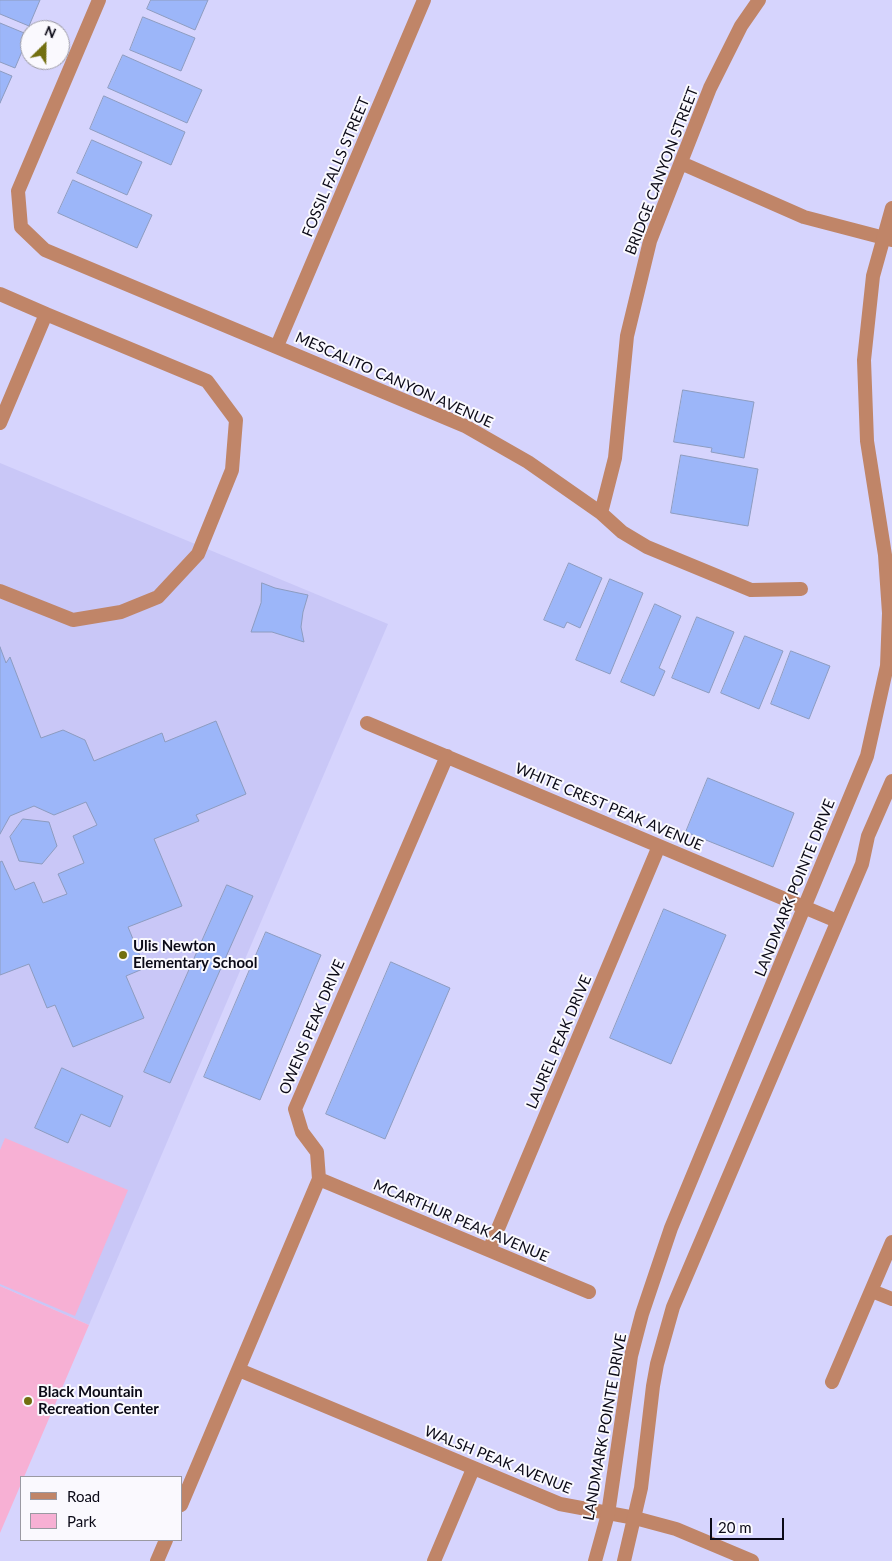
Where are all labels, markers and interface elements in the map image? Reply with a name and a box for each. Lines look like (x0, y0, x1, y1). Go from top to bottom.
north arrow (20, 20, 70, 70)
text: N (42, 22, 59, 42)
street label: BRIDGE CANYON STREET (622, 84, 702, 258)
street label: FOSSIL FALLS STREET (298, 94, 374, 240)
street label: MESCALITO CANYON AVENUE (293, 328, 495, 432)
street label: WHITE CREST PEAK AVENUE (512, 759, 706, 855)
street label: LANDMARK POINTE DRIVE (751, 797, 839, 979)
place label: Ulis Newton Elementary School (133, 937, 257, 972)
marker: Ulis Newton Elementary School (117, 949, 129, 961)
street label: OWENS PEAK DRIVE (275, 957, 349, 1097)
street label: LAUREL PEAK DRIVE (523, 972, 595, 1112)
street label: MCARTHUR PEAK AVENUE (371, 1176, 551, 1266)
street label: LANDMARK POINTE DRIVE (580, 1332, 630, 1522)
place label: Black Mountain Recreation Center (38, 1383, 159, 1418)
marker: Black Mountain Recreation Center (22, 1395, 34, 1407)
street label: WALSH PEAK AVENUE (422, 1422, 574, 1498)
legend (20, 1476, 182, 1541)
text: Road (67, 1487, 100, 1505)
scale bar (712, 1508, 786, 1540)
text: Park (67, 1512, 96, 1530)
text: 20 m (718, 1518, 752, 1536)

